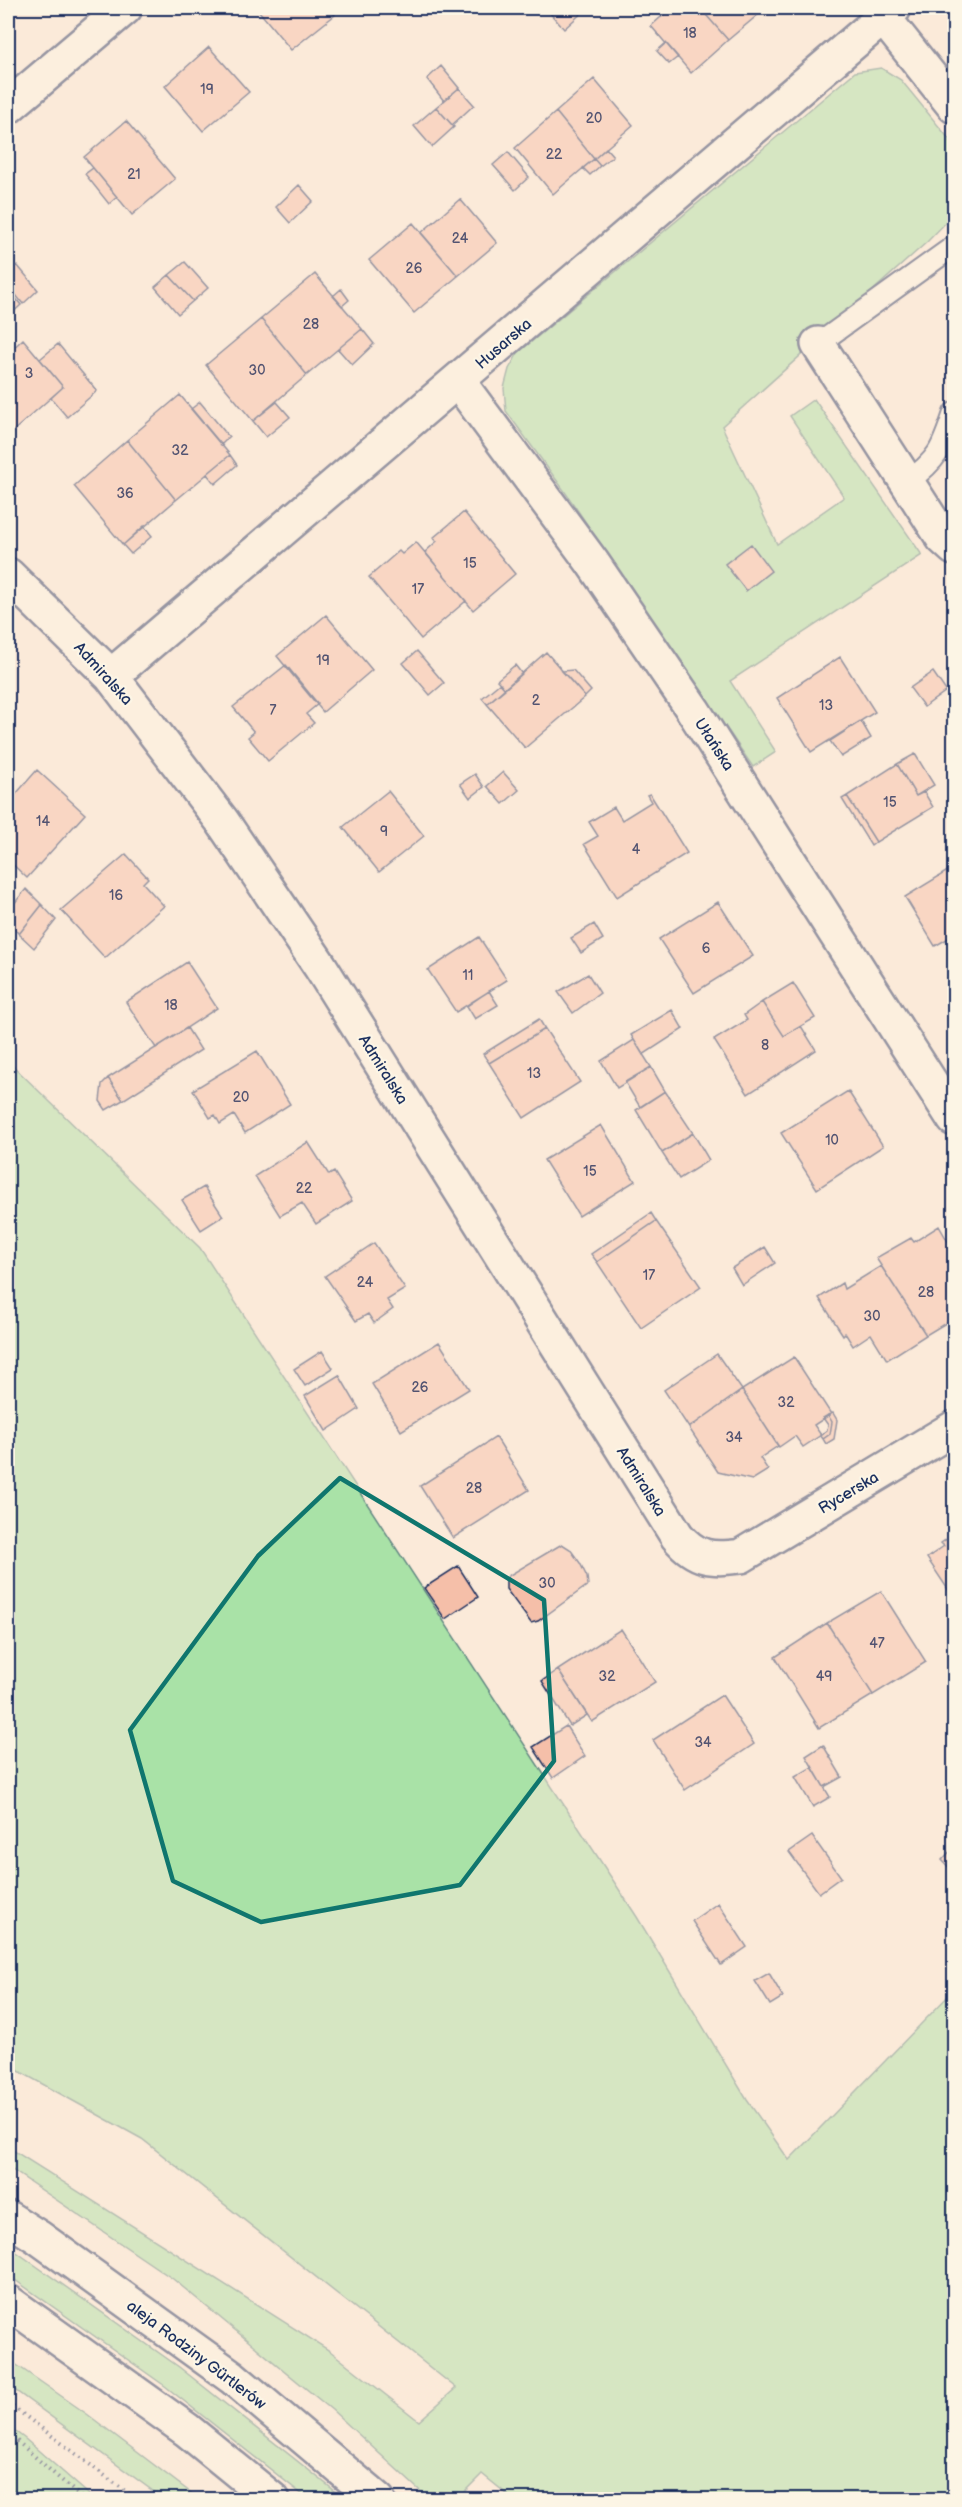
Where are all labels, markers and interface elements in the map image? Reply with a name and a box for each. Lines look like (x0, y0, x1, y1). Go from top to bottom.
house number: 18 (683, 25, 697, 42)
house number: 19 (200, 81, 214, 98)
house number: 20 (586, 110, 602, 127)
house number: 22 (546, 146, 563, 163)
house number: 21 (127, 166, 141, 183)
house number: 24 (452, 230, 469, 247)
house number: 26 (406, 260, 423, 277)
street label: Husarska (472, 315, 536, 374)
house number: 28 (303, 316, 319, 333)
house number: 30 (249, 362, 265, 379)
house number: 3 (25, 365, 33, 382)
house number: 32 (172, 442, 189, 459)
house number: 36 (116, 485, 134, 502)
house number: 15 (463, 555, 477, 572)
house number: 17 (412, 581, 424, 598)
street label: Admiralska (70, 639, 136, 709)
house number: 19 (316, 652, 330, 669)
house number: 2 (532, 692, 541, 709)
house number: 13 (819, 697, 833, 714)
house number: 7 (270, 702, 277, 719)
street label: Ułańska (690, 715, 738, 775)
house number: 15 (883, 794, 897, 811)
house number: 14 (36, 813, 50, 830)
house number: 9 (380, 823, 388, 840)
house number: 4 (632, 841, 641, 858)
house number: 16 (109, 887, 123, 904)
house number: 6 (702, 940, 711, 957)
house number: 11 (463, 967, 473, 984)
house number: 18 (164, 997, 178, 1014)
street label: Admiralska (354, 1032, 412, 1108)
house number: 8 (761, 1037, 769, 1054)
house number: 13 (527, 1065, 541, 1082)
house number: 20 (233, 1089, 249, 1106)
house number: 10 (825, 1132, 839, 1149)
house number: 15 (583, 1163, 597, 1180)
house number: 22 (296, 1180, 313, 1197)
house number: 17 (643, 1267, 655, 1284)
house number: 24 (357, 1274, 374, 1291)
house number: 28 (918, 1284, 934, 1301)
house number: 30 (864, 1308, 880, 1325)
house number: 26 (412, 1379, 429, 1396)
house number: 32 (778, 1394, 795, 1411)
house number: 34 (725, 1429, 743, 1446)
street label: Admiralska (612, 1444, 670, 1520)
street label: Rycerska (815, 1468, 882, 1519)
house number: 28 (466, 1480, 482, 1497)
house number: 30 (539, 1575, 555, 1592)
house number: 47 (869, 1635, 885, 1652)
house number: 32 (599, 1668, 616, 1685)
house number: 49 (816, 1668, 832, 1685)
house number: 34 (694, 1734, 712, 1751)
street label: aleja Rodziny Gürtlerów (123, 2297, 270, 2414)

